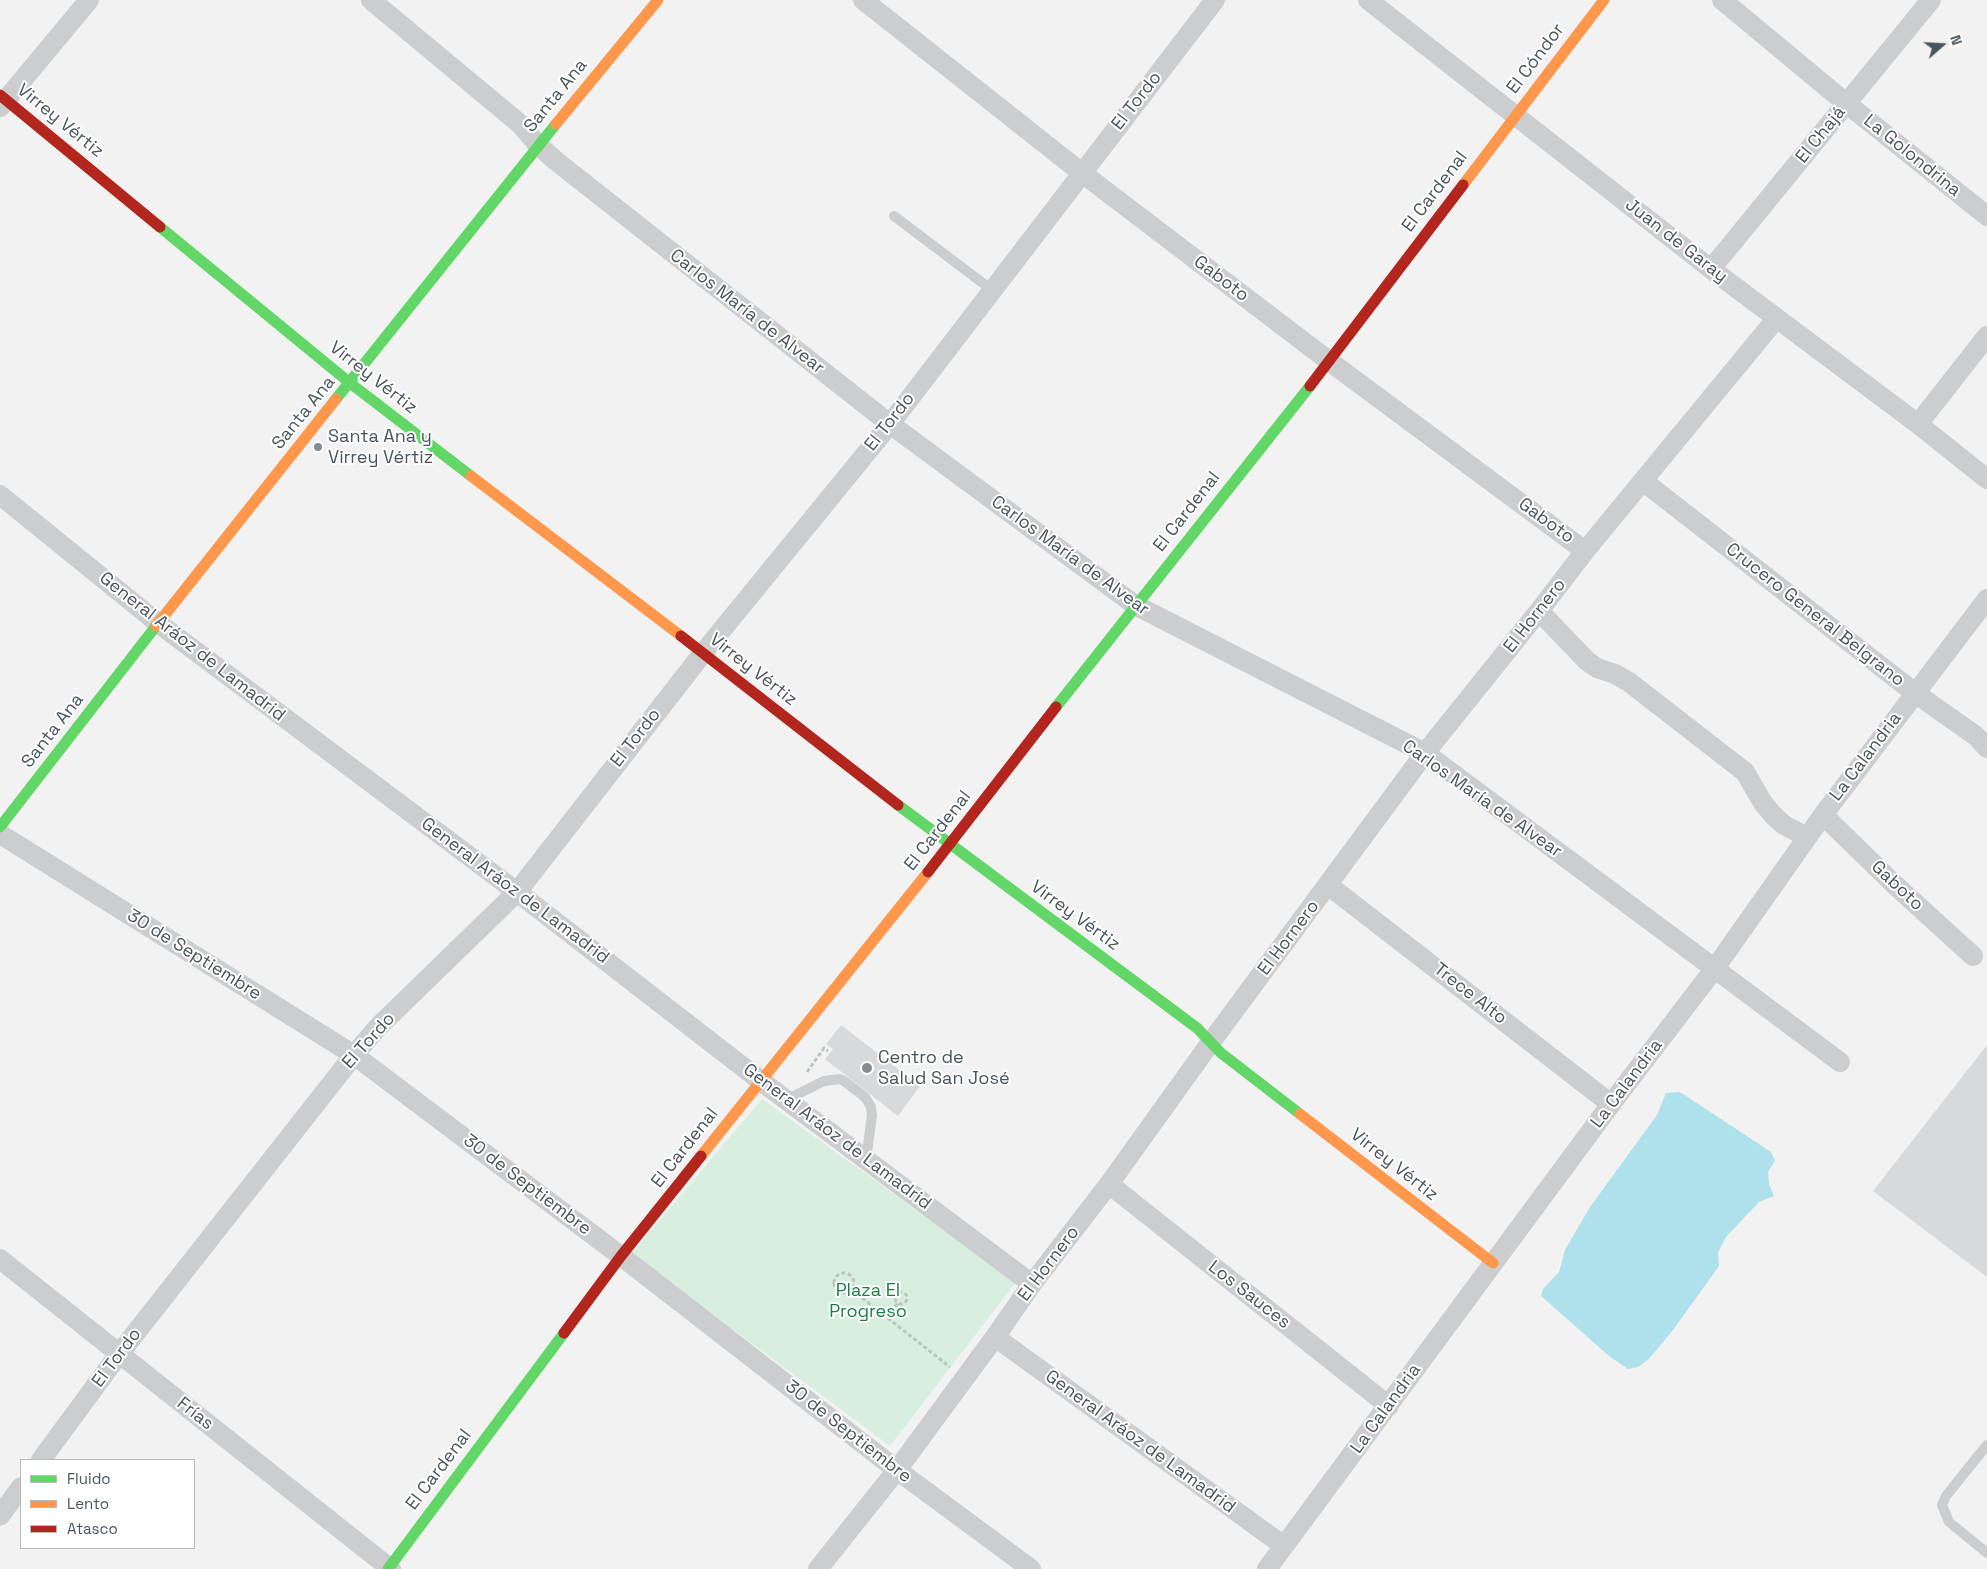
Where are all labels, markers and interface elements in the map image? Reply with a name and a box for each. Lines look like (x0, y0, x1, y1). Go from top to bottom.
street label: El Cóndor (1503, 20, 1569, 98)
north arrow (1917, 20, 1967, 70)
text: N (1946, 33, 1966, 47)
street label: Santa Ana (520, 55, 592, 137)
street label: El Tordo (1107, 67, 1167, 135)
street label: Virrey Vértiz (12, 80, 108, 162)
street label: El Chajá (1792, 102, 1850, 168)
street label: La Golondrina (1859, 110, 1965, 202)
street label: El Cardenal (1398, 147, 1472, 237)
street label: Juan de Garay (1621, 194, 1731, 288)
street label: Carlos María de Alvear (665, 245, 829, 379)
street label: Gaboto (1189, 251, 1253, 307)
street label: Virrey Vértiz (325, 337, 421, 419)
street label: Santa Ana (268, 372, 340, 454)
street label: El Tordo (860, 388, 920, 456)
place label: Santa Ana y Virrey Vértiz (328, 426, 433, 468)
marker: Santa Ana y Virrey Vértiz (312, 441, 324, 453)
street label: El Cardenal (1149, 468, 1225, 556)
street label: Carlos María de Alvear (987, 491, 1153, 621)
street label: Gaboto (1514, 494, 1578, 548)
street label: Crucero General Belgrano (1721, 539, 1909, 691)
street label: General Aráoz de Lamadrid (95, 568, 289, 726)
street label: El Hornero (1499, 575, 1571, 657)
street label: Virrey Vértiz (705, 629, 801, 711)
street label: Santa Ana (17, 690, 89, 772)
street label: El Tordo (606, 704, 666, 772)
street label: La Calandria (1826, 708, 1906, 806)
street label: Carlos María de Alvear (1398, 736, 1566, 862)
street label: El Cardenal (900, 787, 976, 875)
street label: General Aráoz de Lamadrid (417, 813, 613, 969)
street label: Gaboto (1866, 856, 1928, 916)
street label: Virrey Vértiz (1026, 876, 1124, 956)
street label: El Hornero (1254, 896, 1324, 980)
street label: 30 de Septiembre (123, 905, 265, 1005)
street label: Trece Alto (1429, 959, 1511, 1029)
street label: El Tordo (338, 1008, 400, 1074)
street label: La Calandria (1587, 1035, 1667, 1133)
place label: Centro de Salud San José (878, 1047, 1010, 1090)
street label: General Aráoz de Lamadrid (739, 1059, 935, 1215)
marker: Centro de Salud San José (860, 1061, 874, 1075)
street label: El Cardenal (647, 1104, 723, 1192)
street label: Virrey Vértiz (1346, 1124, 1442, 1206)
street label: 30 de Septiembre (459, 1130, 595, 1240)
street label: El Hornero (1014, 1222, 1084, 1306)
street label: Los Sauces (1204, 1256, 1294, 1334)
park label: Plaza El Progreso (829, 1280, 907, 1322)
street label: El Tordo (88, 1324, 146, 1392)
street label: La Calandria (1346, 1360, 1426, 1458)
street label: General Aráoz de Lamadrid (1041, 1366, 1239, 1518)
street label: 30 de Septiembre (781, 1376, 915, 1488)
street label: Frías (172, 1393, 218, 1435)
street label: El Cardenal (402, 1425, 476, 1515)
legend (20, 1459, 195, 1549)
text: Fluido (67, 1469, 111, 1488)
text: Lento (67, 1494, 109, 1513)
text: Atasco (67, 1519, 118, 1538)

